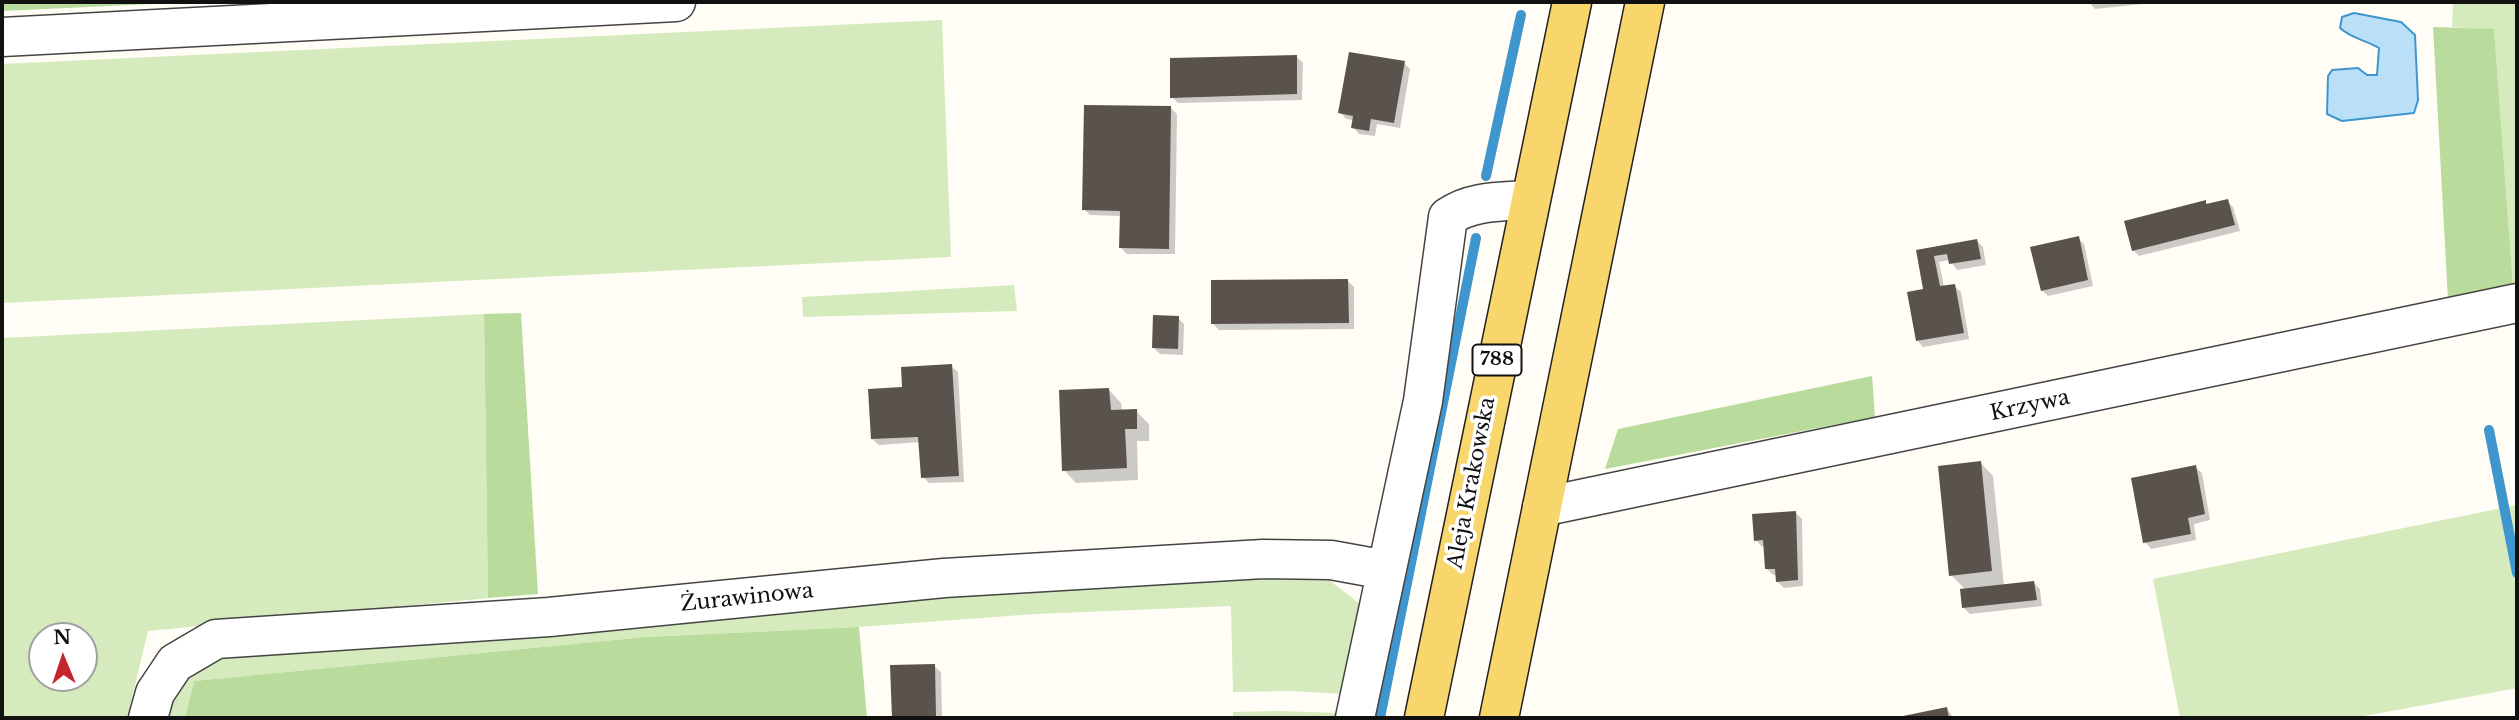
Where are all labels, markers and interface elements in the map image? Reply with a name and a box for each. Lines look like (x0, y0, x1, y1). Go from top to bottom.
road number: 788 (1472, 344, 1522, 376)
street label: Krzywa (1988, 385, 2072, 427)
street label: Aleja Krakowska (1443, 395, 1501, 571)
street label: Żurawinowa (679, 578, 815, 618)
north arrow (28, 622, 98, 692)
text: N (53, 626, 72, 649)

